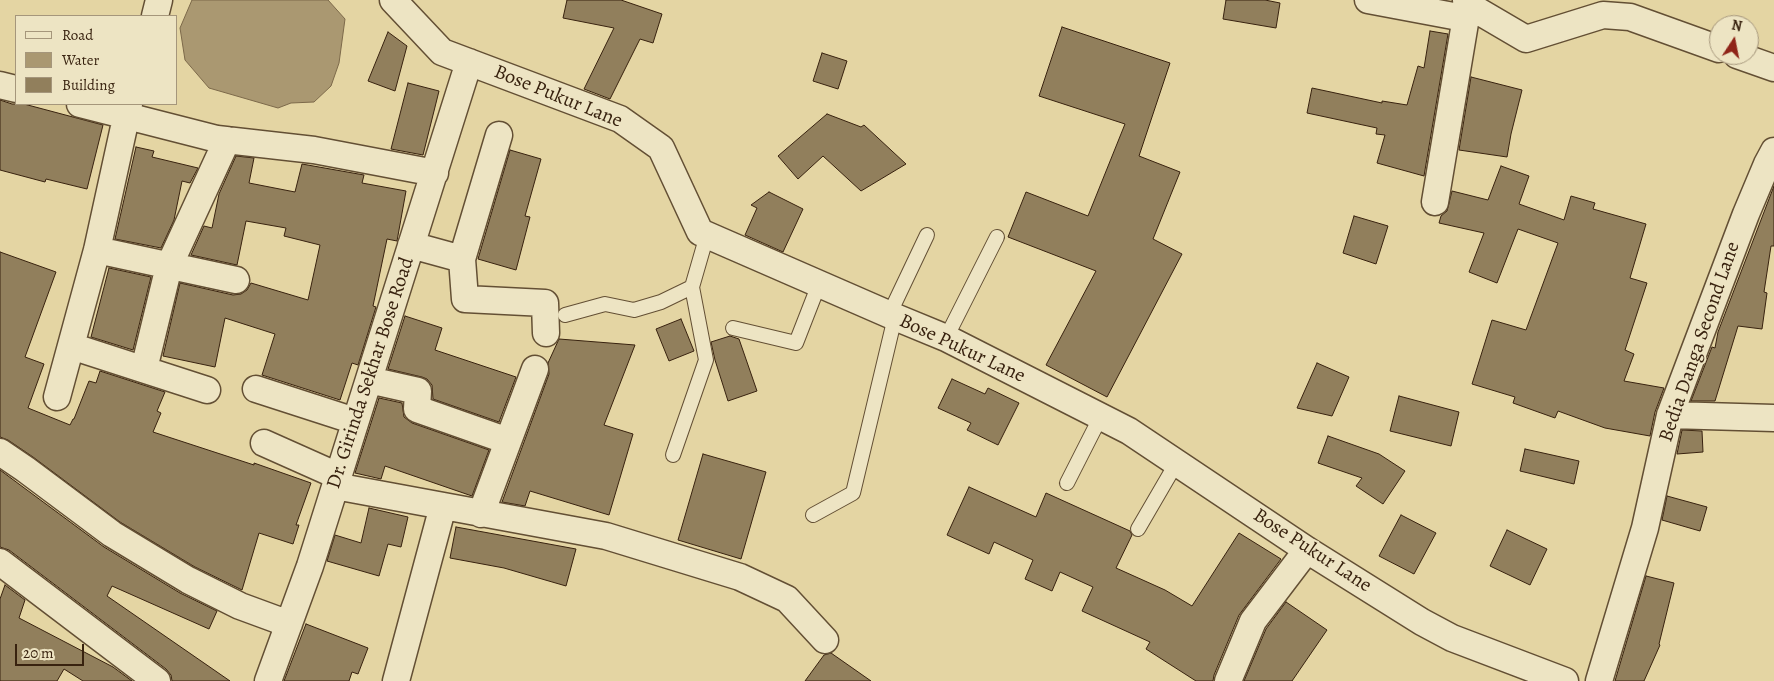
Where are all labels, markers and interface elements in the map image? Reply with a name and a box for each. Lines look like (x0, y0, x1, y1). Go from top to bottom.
legend (15, 15, 178, 105)
north arrow (1709, 15, 1759, 65)
text: N (1730, 15, 1744, 36)
text: Road (62, 25, 93, 45)
text: Water (62, 50, 99, 70)
street label: Bose Pukur Lane (490, 60, 626, 134)
text: Building (62, 75, 115, 95)
street label: Bedia Danga Second Lane (1654, 239, 1746, 445)
street label: Dr. Girinda Sekhar Bose Road (322, 254, 420, 492)
street label: Bose Pukur Lane (895, 309, 1029, 389)
street label: Bose Pukur Lane (1248, 504, 1376, 598)
scale bar (18, 634, 86, 666)
text: 20 m (23, 643, 54, 663)

